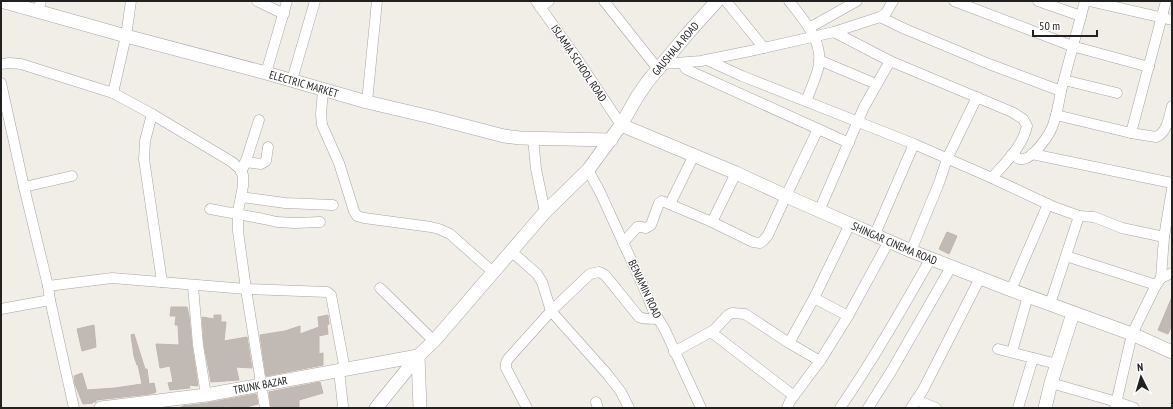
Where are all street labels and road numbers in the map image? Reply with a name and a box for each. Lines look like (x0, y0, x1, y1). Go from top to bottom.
street label: GAUSHALA ROAD (649, 19, 702, 78)
street label: ISLAMIA SCHOOL ROAD (548, 22, 610, 104)
street label: ELECTRIC MARKET (268, 67, 340, 100)
street label: SHINGAR CINEMA ROAD (850, 219, 939, 268)
street label: BENJAMIN ROAD (625, 257, 665, 321)
street label: TRUNK BAZAR (232, 373, 288, 397)

